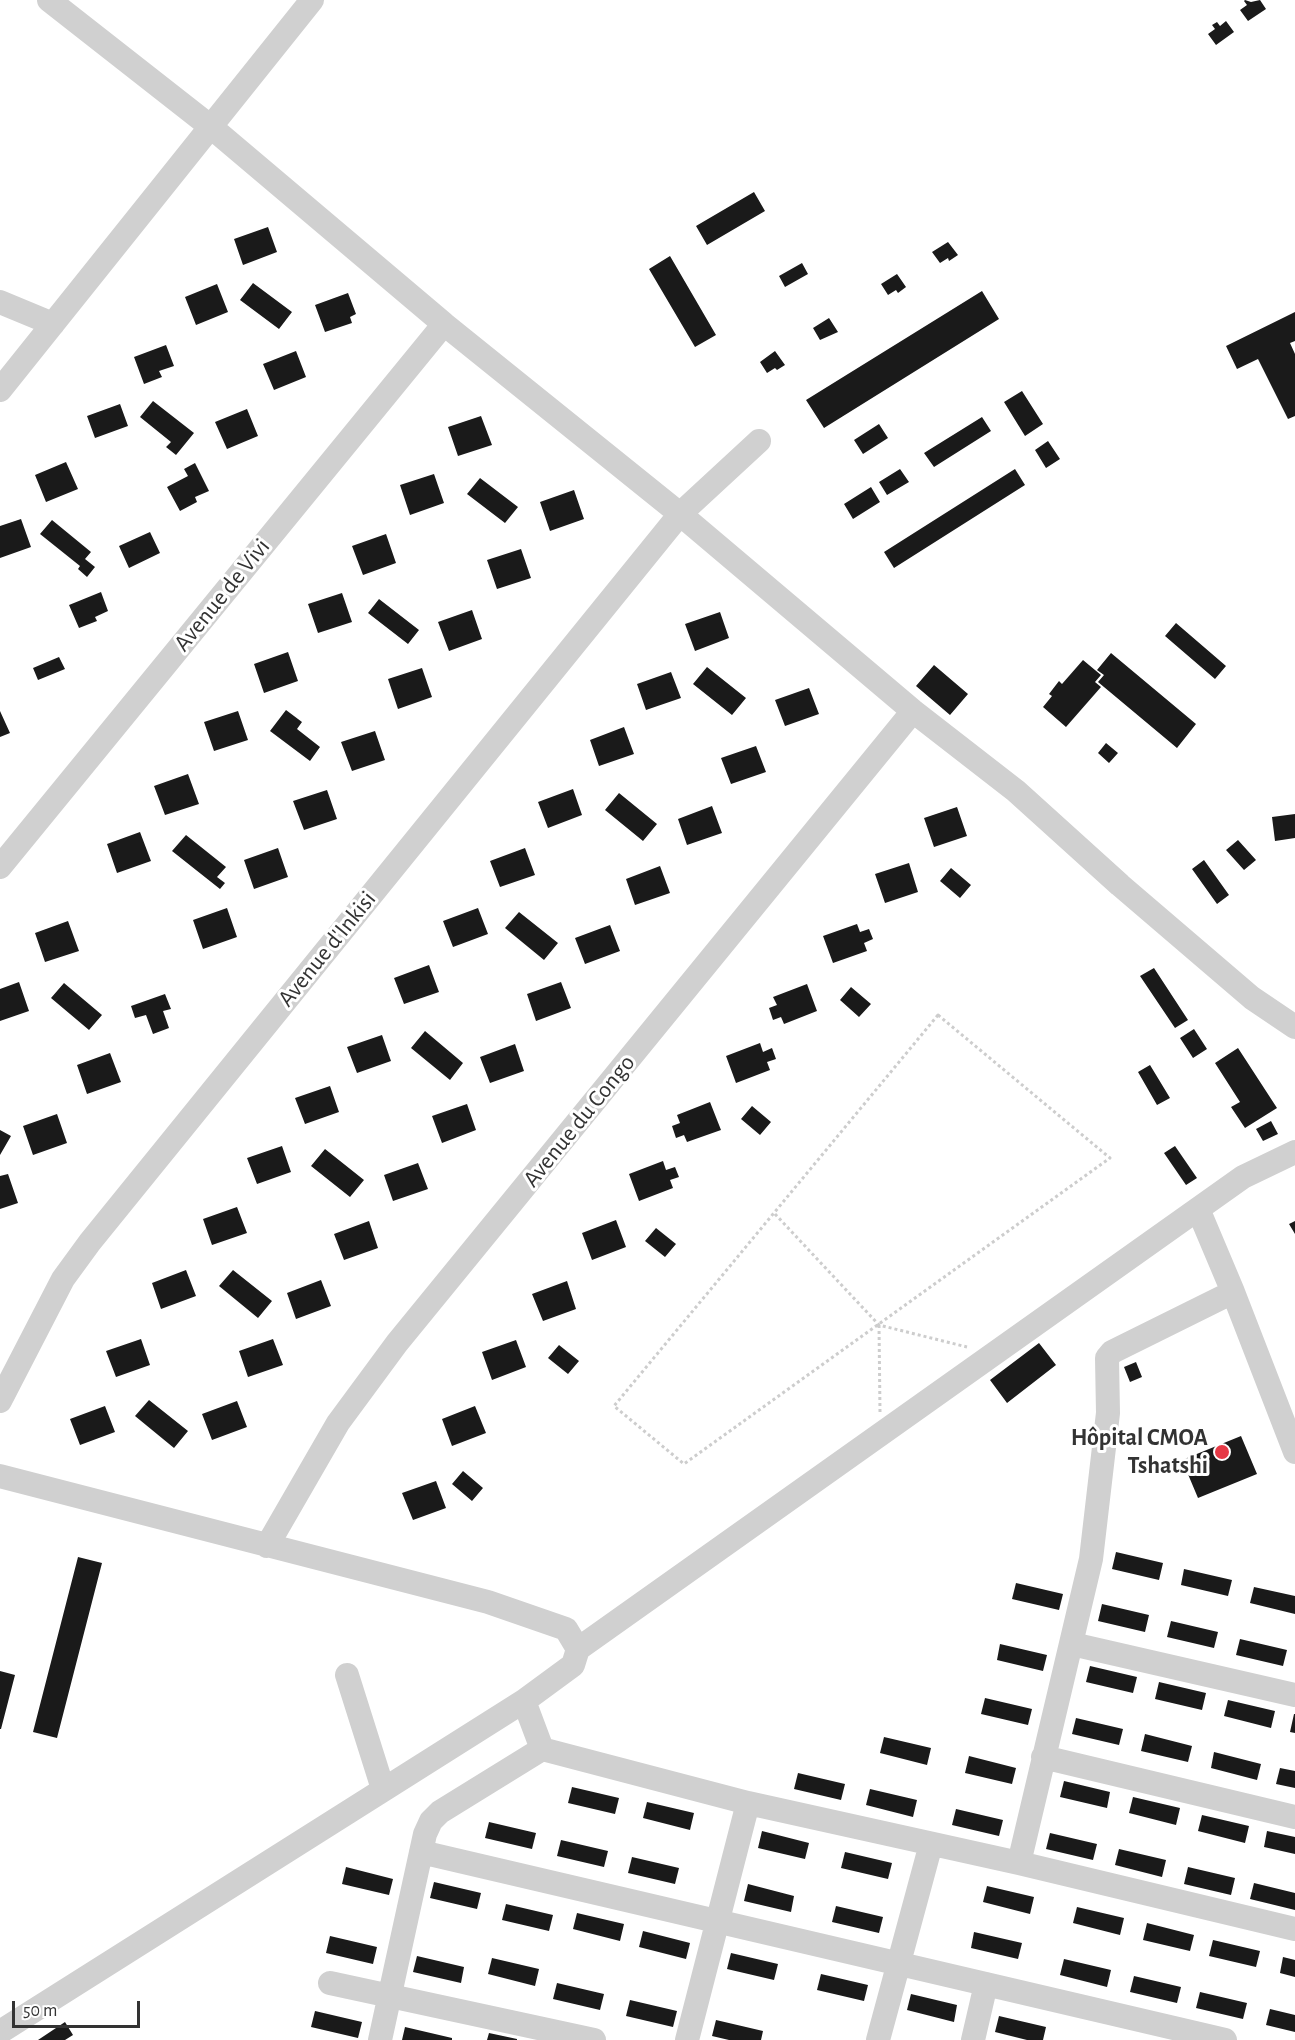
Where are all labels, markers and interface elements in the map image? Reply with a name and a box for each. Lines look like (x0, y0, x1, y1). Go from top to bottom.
street label: Avenue de Vivi (168, 533, 276, 657)
street label: Avenue d'Inkisi (272, 885, 382, 1013)
street label: Avenue du Congo (517, 1049, 641, 1193)
place label: Hôpital CMOA Tshatshi (1071, 1424, 1208, 1480)
marker: Hôpital CMOA Tshatshi (1213, 1443, 1231, 1461)
scale bar (15, 1989, 142, 2027)
text: 50 m (23, 2002, 57, 2020)

